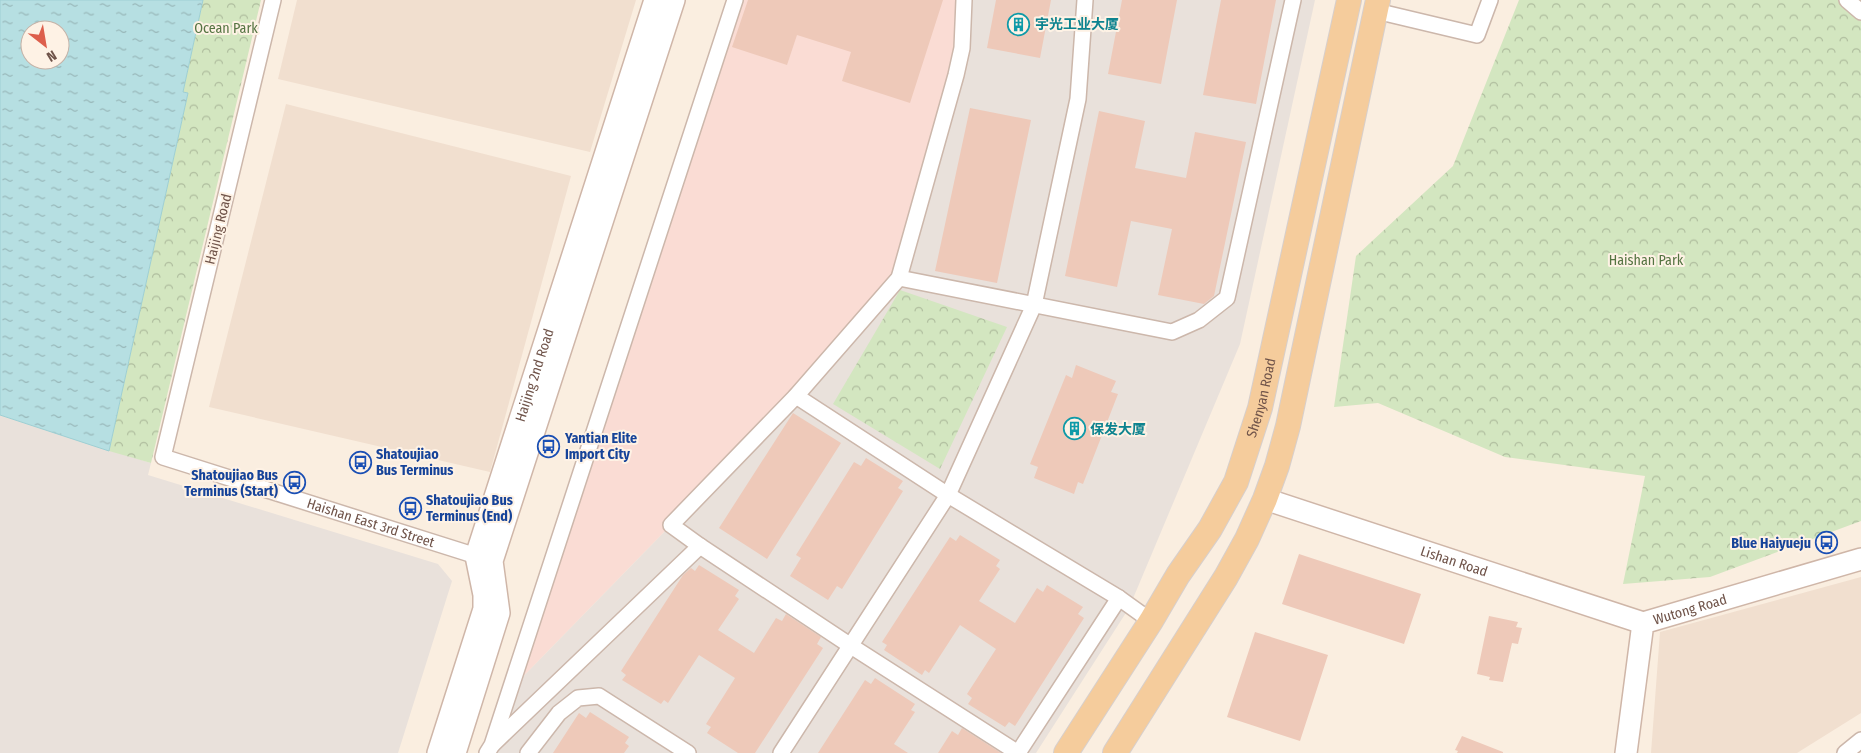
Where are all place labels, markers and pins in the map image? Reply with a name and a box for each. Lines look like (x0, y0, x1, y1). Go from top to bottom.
building icon: 宇光工业大厦 (1007, 12, 1031, 36)
place label: 宇光工业大厦 (1035, 16, 1119, 33)
building icon: 保发大厦 (1062, 417, 1086, 441)
place label: 保发大厦 (1090, 421, 1146, 438)
place label: Yantian Elite Import City (564, 430, 637, 463)
bus stop icon: Yantian Elite Import City (537, 434, 561, 458)
place label: Shatoujiao Bus Terminus (376, 446, 454, 479)
bus stop icon: Shatoujiao Bus Terminus (348, 450, 372, 474)
place label: Shatoujiao Bus Terminus (Start) (184, 467, 278, 500)
bus stop icon: Shatoujiao Bus Terminus (Start) (282, 471, 306, 495)
place label: Shatoujiao Bus Terminus (End) (426, 492, 513, 525)
bus stop icon: Shatoujiao Bus Terminus (End) (398, 496, 422, 520)
bus stop icon: Blue Haiyueju (1815, 531, 1839, 555)
place label: Blue Haiyueju (1731, 535, 1811, 552)

